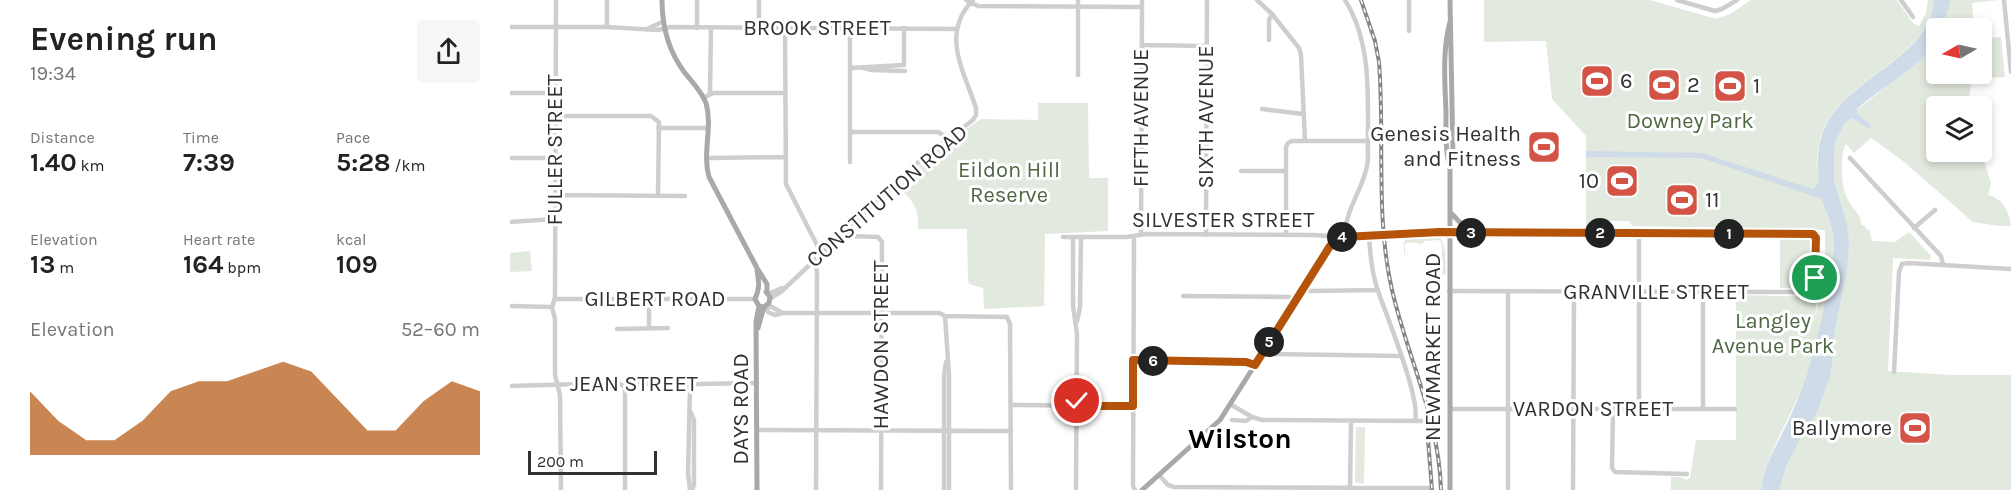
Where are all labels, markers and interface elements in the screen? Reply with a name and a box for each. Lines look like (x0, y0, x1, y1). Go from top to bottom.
street label: BROOK STREET (743, 15, 891, 41)
north arrow (1926, 18, 1992, 84)
map controls (1926, 18, 1992, 162)
text: Evening run (30, 20, 218, 58)
button: share (417, 20, 480, 83)
street label: SIXTH AVENUE (1193, 45, 1219, 189)
street label: FIFTH AVENUE (1128, 49, 1154, 187)
text: 19:34 (30, 62, 76, 85)
sports icon: 6 (1579, 63, 1615, 99)
sports icon: 2 (1646, 67, 1682, 103)
place label: 6 (1620, 68, 1633, 94)
sports icon: 1 (1712, 68, 1748, 104)
place label: 2 (1687, 72, 1700, 98)
place label: 1 (1753, 73, 1760, 99)
street label: FULLER STREET (542, 74, 568, 226)
button: layers (1926, 96, 1992, 162)
park label: Downey Park (1626, 108, 1754, 134)
street label: CONSTITUTION ROAD (801, 119, 973, 273)
place label: Genesis Health and Fitness (1370, 121, 1521, 172)
text: Distance (30, 128, 95, 147)
text: Time (183, 128, 219, 147)
text: Pace (336, 128, 370, 147)
sports icon: Genesis Health and Fitness (1526, 129, 1562, 165)
text: 1.40 (30, 147, 77, 178)
text: 7:39 (183, 147, 235, 178)
text: 5:28 (336, 147, 391, 178)
text: km (77, 156, 105, 175)
text: /km (391, 156, 425, 175)
park label: Eildon Hill Reserve (958, 157, 1060, 208)
sports icon: 10 (1604, 163, 1640, 199)
place label: 10 (1579, 168, 1599, 194)
sports icon: 11 (1664, 182, 1700, 218)
place label: 11 (1705, 187, 1720, 213)
street label: SILVESTER STREET (1132, 207, 1314, 233)
pin: 3 (1456, 218, 1486, 248)
pin: 2 (1585, 218, 1615, 248)
pin: 1 (1714, 219, 1744, 249)
pin: 4 (1327, 222, 1357, 252)
text: 3 (1466, 223, 1476, 242)
text: 2 (1595, 223, 1605, 242)
text: 1 (1726, 224, 1732, 243)
text: 4 (1337, 227, 1347, 246)
text: Elevation (30, 230, 98, 249)
text: Heart rate (183, 230, 255, 249)
text: kcal (336, 230, 367, 249)
text: 13 (30, 249, 55, 280)
text: 164 (183, 249, 224, 280)
text: 109 (336, 249, 378, 280)
pin (1789, 252, 1840, 303)
street label: NEWMARKET ROAD (1420, 253, 1446, 441)
text: m (55, 258, 74, 277)
text: bpm (224, 258, 261, 277)
street label: HAWDON STREET (868, 261, 894, 429)
icon: arrive (1798, 261, 1831, 294)
street label: GRANVILLE STREET (1563, 279, 1749, 305)
street label: GILBERT ROAD (584, 286, 726, 312)
park label: Langley Avenue Park (1712, 308, 1834, 359)
text: Elevation (30, 318, 115, 341)
text: 52–60 m (401, 318, 480, 341)
pin: 5 (1254, 327, 1284, 357)
text: 5 (1264, 332, 1274, 351)
pin: 6 (1138, 346, 1168, 376)
text: 6 (1148, 351, 1158, 370)
street label: DAYS ROAD (728, 353, 754, 465)
street label: JEAN STREET (570, 371, 698, 397)
pin (1051, 375, 1102, 426)
icon: check (1060, 384, 1093, 417)
street label: VARDON STREET (1513, 396, 1673, 422)
sports icon: Ballymore (1897, 410, 1933, 446)
place label: Ballymore (1792, 415, 1892, 441)
district label: Wilston (1188, 422, 1292, 455)
scale bar (528, 448, 657, 476)
text: 200 m (537, 452, 584, 471)

